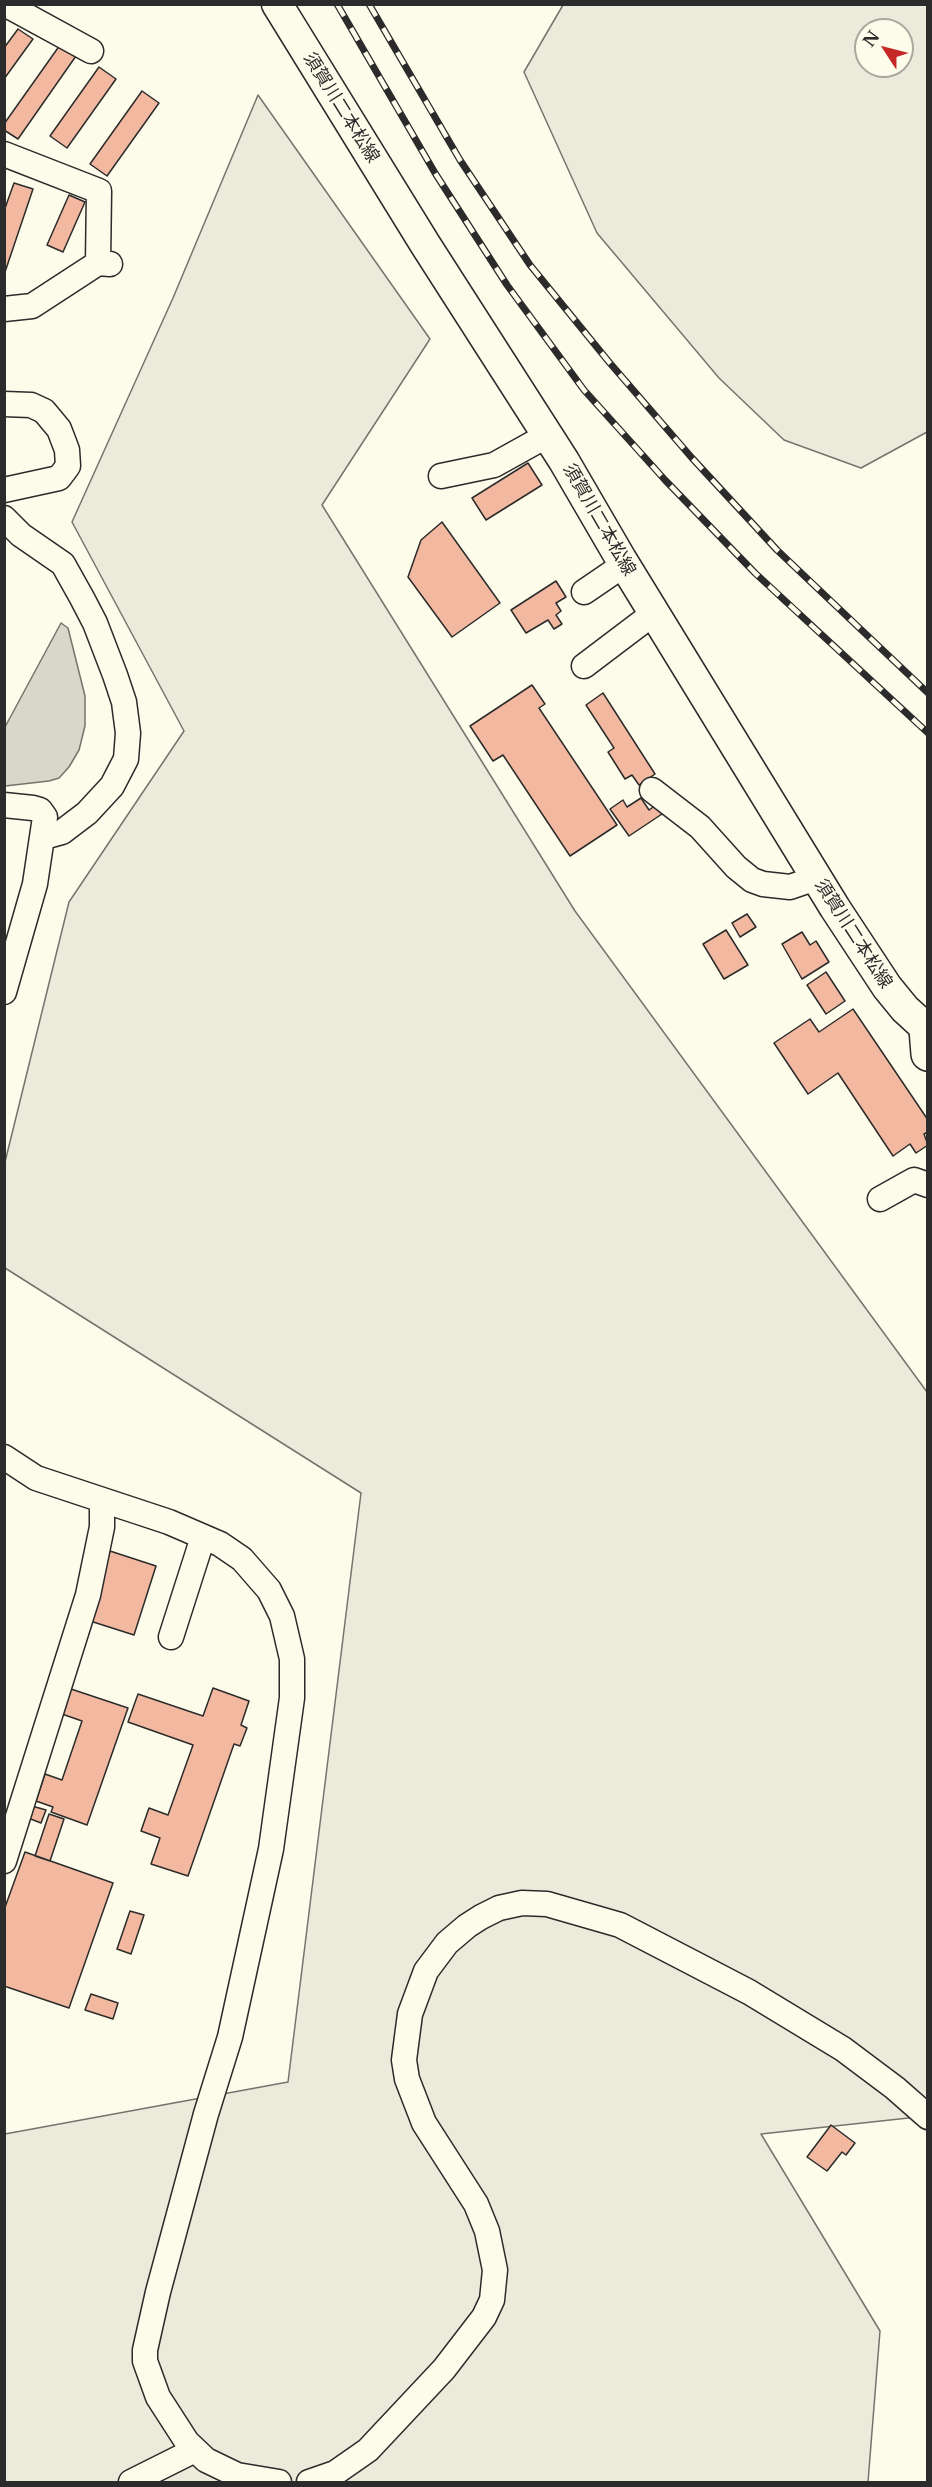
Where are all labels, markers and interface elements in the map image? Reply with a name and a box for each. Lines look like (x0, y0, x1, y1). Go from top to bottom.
north arrow (854, 18, 914, 78)
text: N (859, 27, 884, 51)
street label: 須賀川二本松線 (298, 49, 384, 167)
street label: 須賀川二本松線 (558, 460, 640, 580)
street label: 須賀川二本松線 (810, 875, 896, 993)

